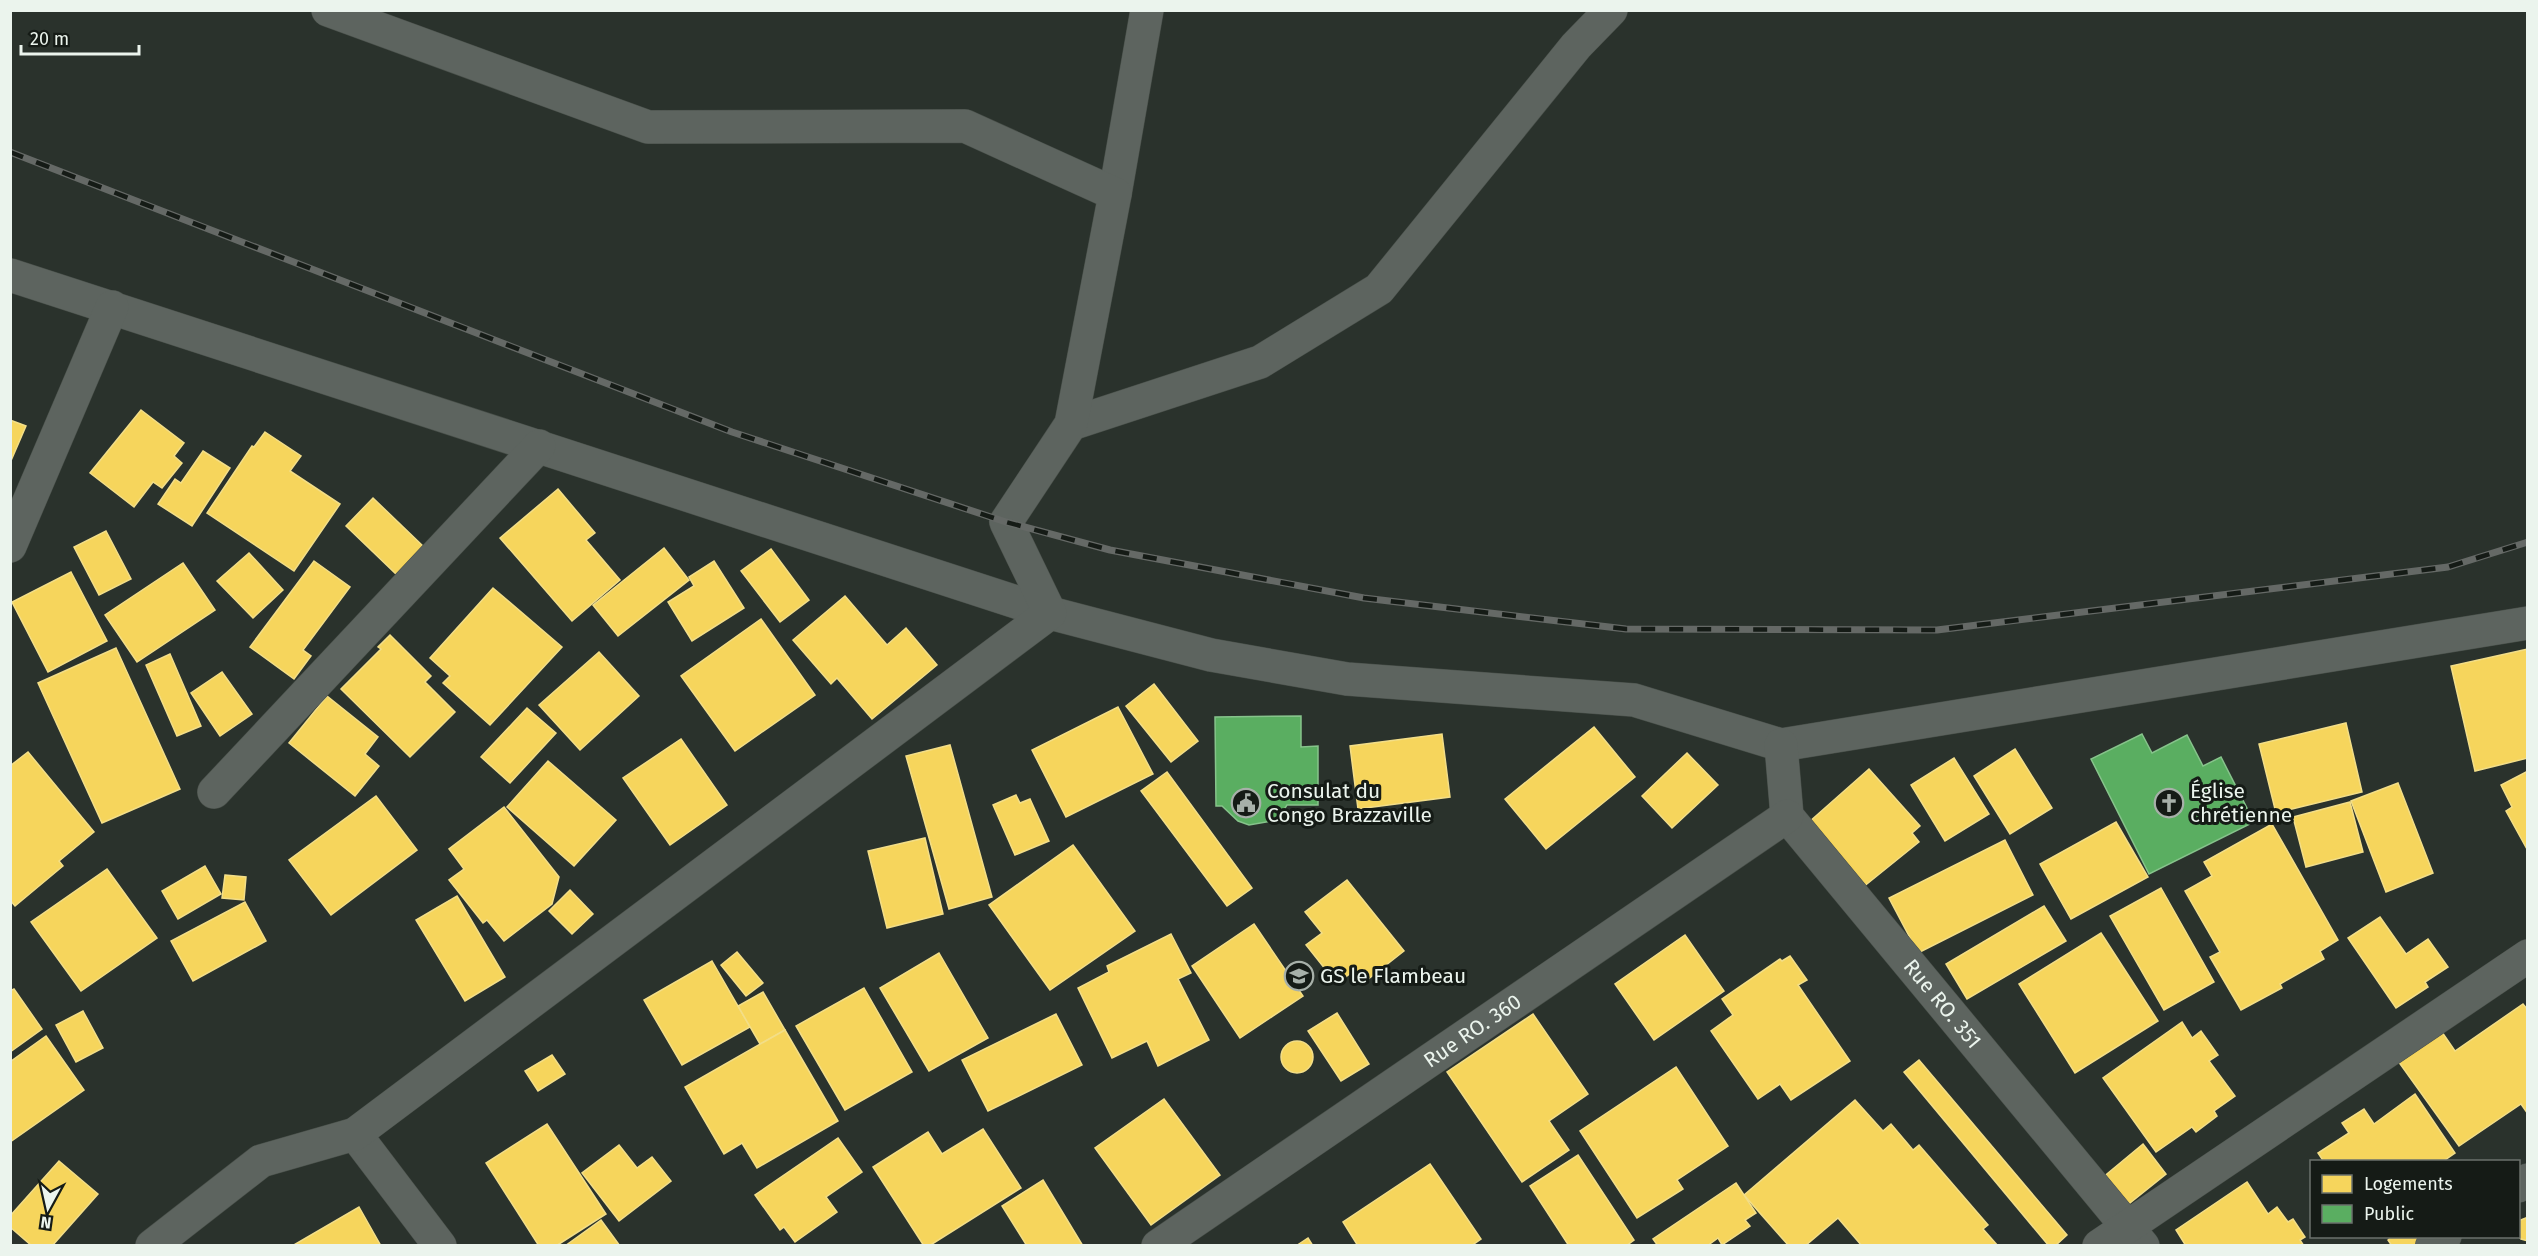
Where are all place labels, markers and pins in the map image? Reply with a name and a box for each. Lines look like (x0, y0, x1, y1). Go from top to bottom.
place label: Consulat du Congo Brazzaville (1267, 778, 1432, 828)
place label: Église chrétienne (2190, 778, 2292, 828)
public building icon: Consulat du Congo Brazzaville (1230, 787, 1262, 819)
church icon: Église chrétienne (2153, 787, 2185, 819)
school or university icon: GS le Flambeau (1283, 960, 1315, 992)
place label: GS le Flambeau (1320, 963, 1466, 989)

